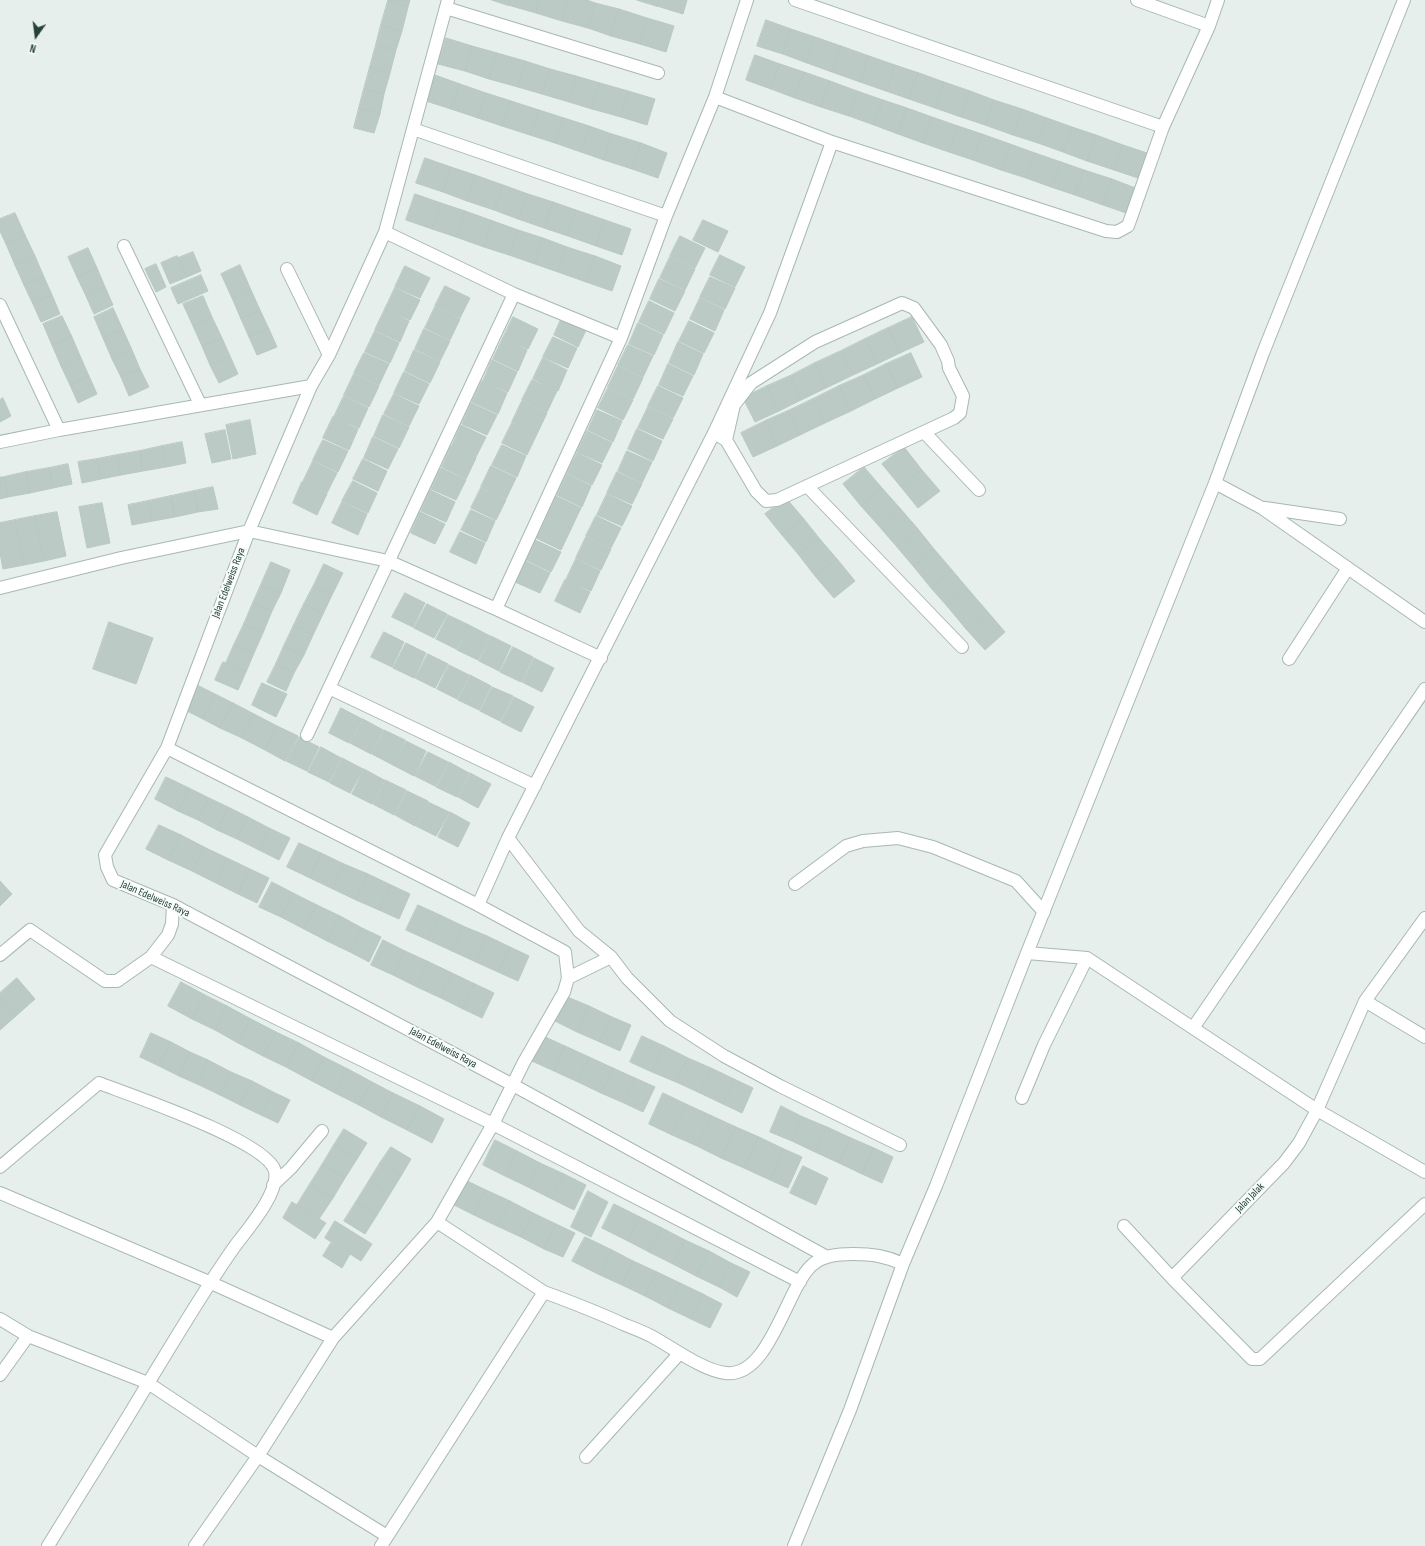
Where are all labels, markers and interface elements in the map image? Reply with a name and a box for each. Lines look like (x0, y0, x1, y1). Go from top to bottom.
north arrow (16, 16, 56, 56)
text: N (29, 41, 37, 55)
street label: Jalan Edelweiss Raya (210, 546, 248, 620)
street label: Jalan Edelweiss Raya (118, 878, 192, 920)
street label: Jalan Edelweiss Raya (407, 1025, 479, 1071)
street label: Jalan Jalak (1233, 1180, 1267, 1216)

